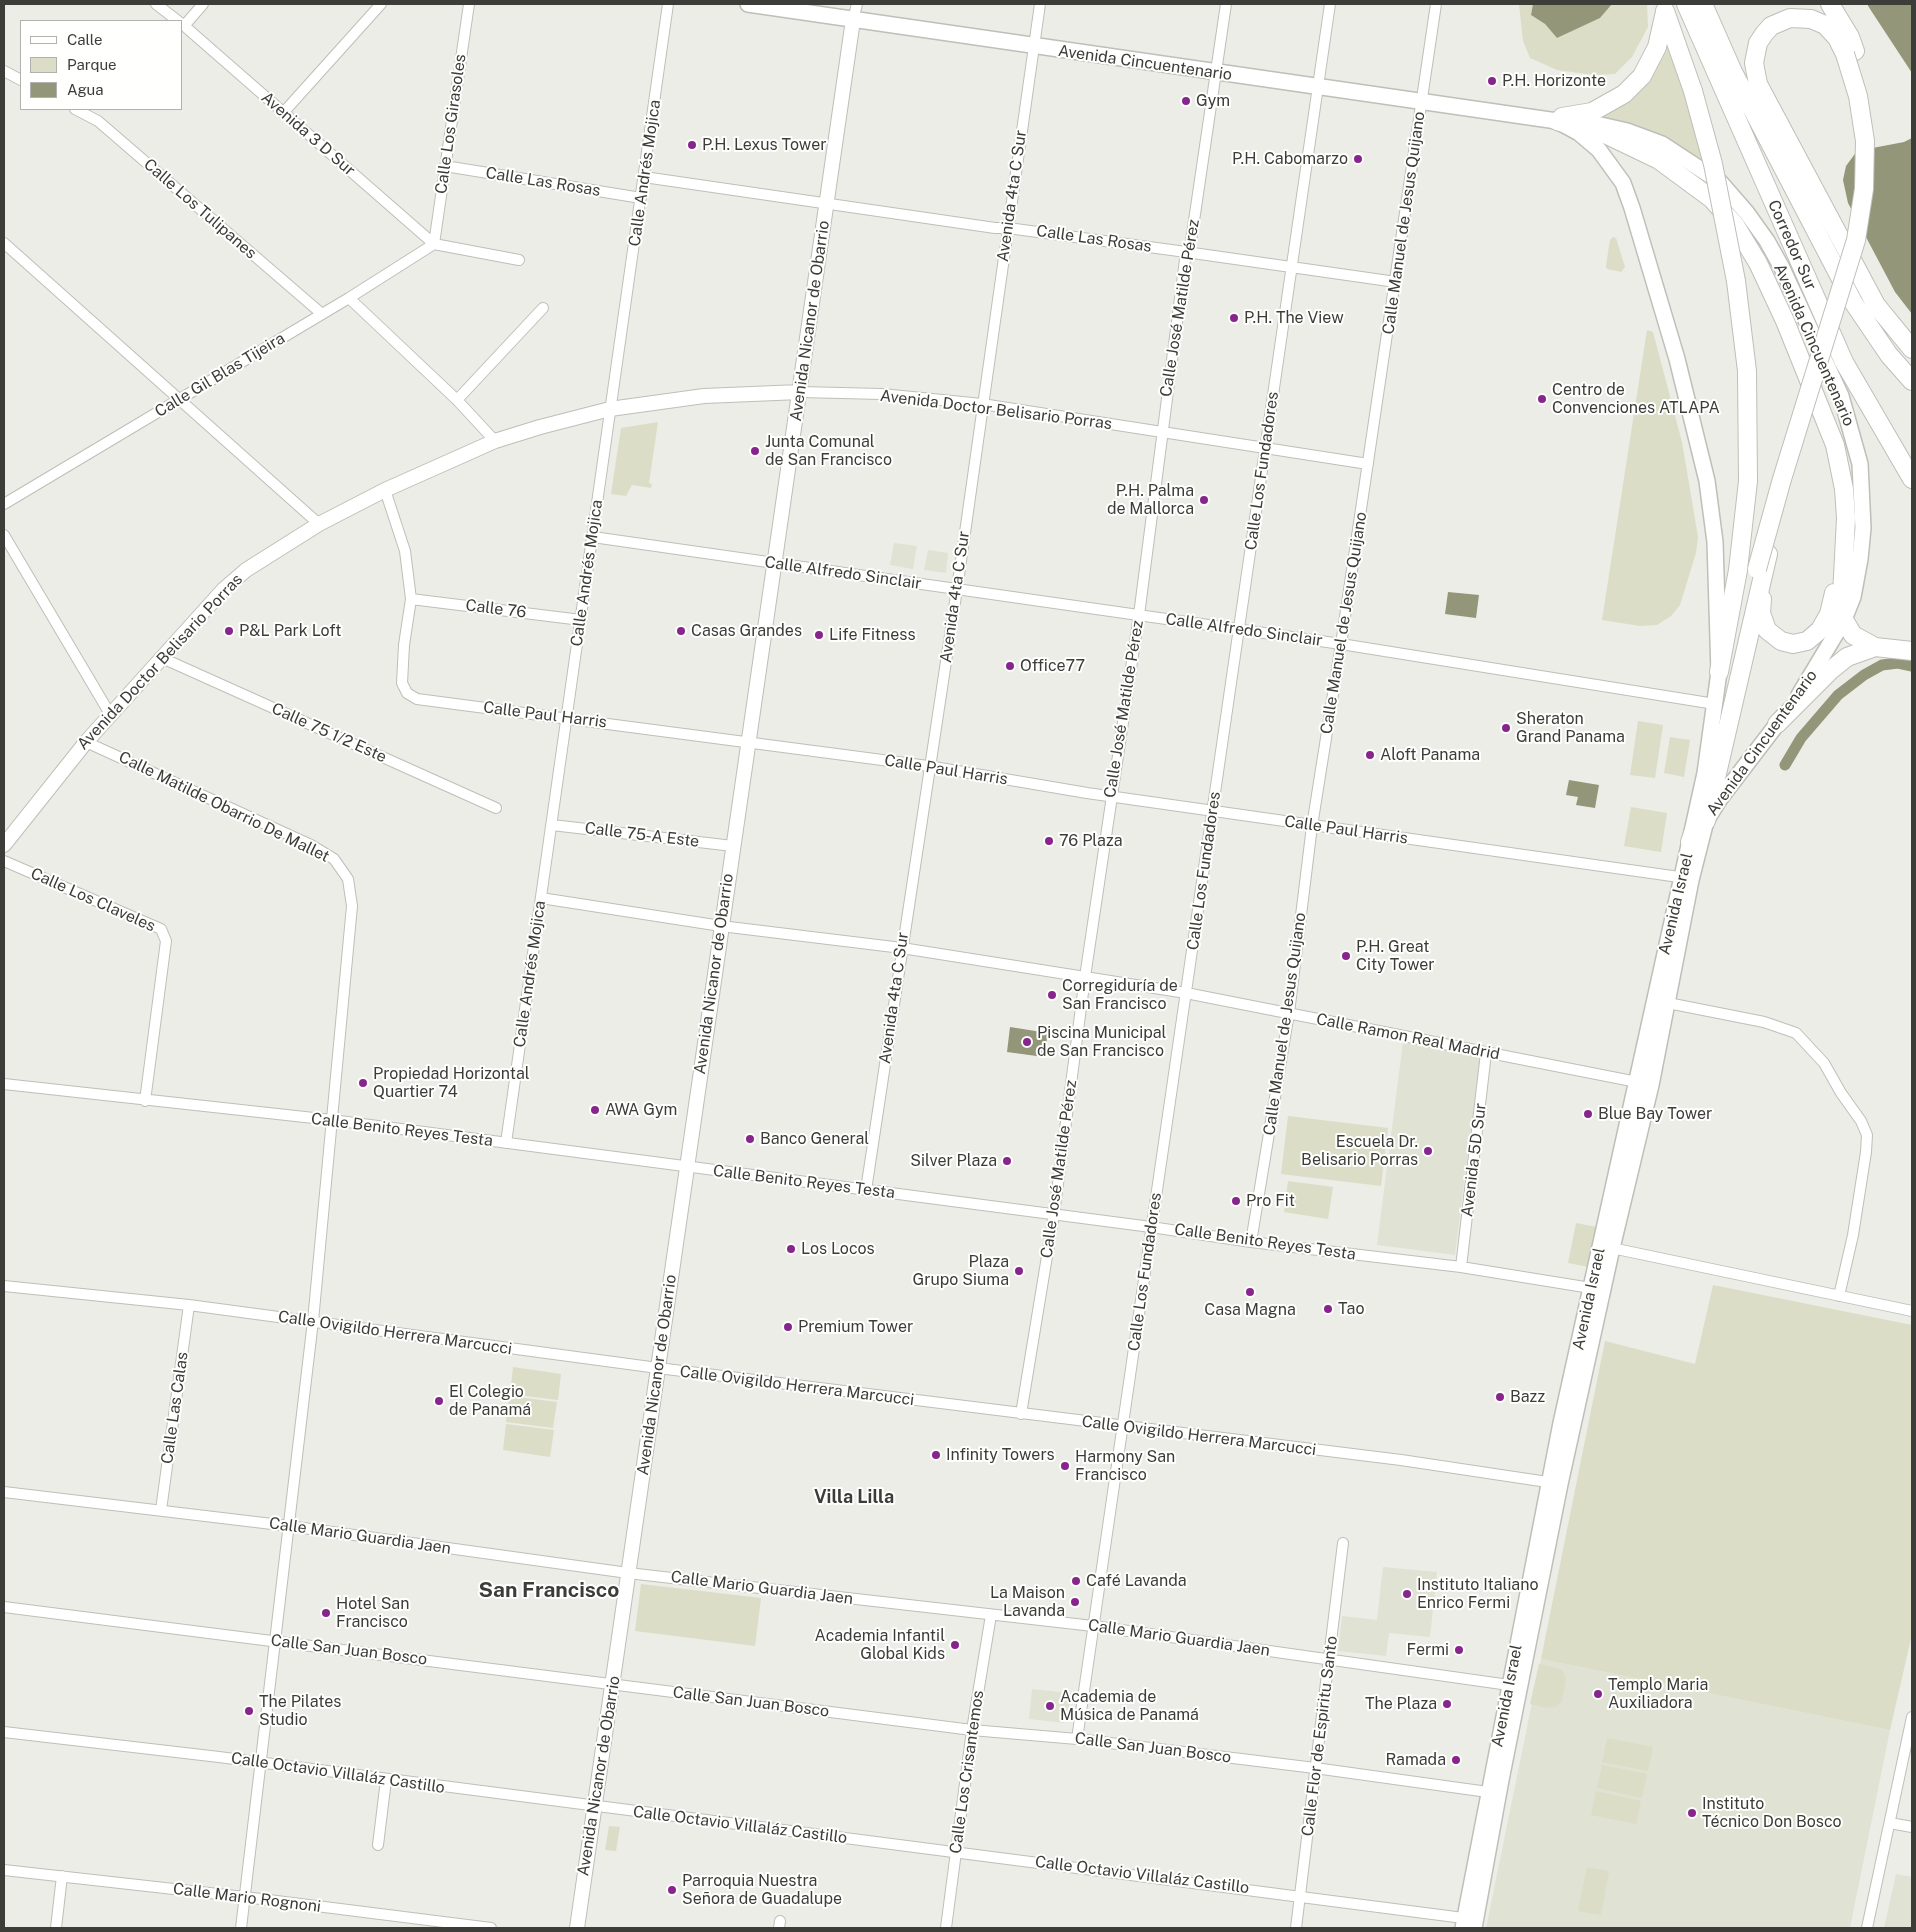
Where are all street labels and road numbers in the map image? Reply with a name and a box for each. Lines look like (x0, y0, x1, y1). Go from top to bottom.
street label: Avenida Cincuentenario (1057, 41, 1233, 85)
street label: Calle Los Girasoles (432, 53, 470, 195)
street label: Avenida 3 D Sur (257, 88, 359, 180)
street label: Calle Andrés Mojica (625, 98, 665, 248)
street label: Calle Manuel de Jesus Quijano (1379, 110, 1429, 336)
street label: Avenida 4ta C Sur (993, 129, 1031, 263)
street label: Calle Los Tulipanes (140, 155, 260, 263)
street label: Calle Las Rosas (484, 163, 602, 201)
street label: Corredor Sur (1764, 197, 1820, 293)
street label: Calle José Matilde Pérez (1156, 218, 1204, 398)
street label: Avenida Nicanor de Obarrio (786, 219, 834, 423)
street label: Calle Las Rosas (1035, 221, 1153, 257)
street label: Avenida Cincuentenario (1770, 261, 1858, 429)
street label: Calle Gil Blas Tijeira (152, 329, 288, 421)
street label: Avenida Doctor Belisario Porras (879, 386, 1113, 434)
street label: Calle Los Fundadores (1241, 391, 1283, 551)
street label: Calle Andrés Mojica (567, 498, 607, 648)
street label: Calle Manuel de Jesus Quijano (1317, 510, 1371, 736)
street label: Avenida 4ta C Sur (936, 530, 974, 664)
street label: Calle Alfredo Sinclair (763, 552, 923, 594)
street label: Avenida Doctor Belisario Porras (73, 570, 247, 754)
street label: Calle 76 (465, 596, 527, 622)
street label: Calle Alfredo Sinclair (1164, 609, 1324, 651)
street label: Calle José Matilde Pérez (1100, 619, 1148, 799)
street label: Avenida Cincuentenario (1703, 666, 1821, 820)
street label: Calle Paul Harris (482, 698, 608, 732)
street label: Calle 75 1/2 Este (269, 699, 389, 767)
street label: Calle Matilde Obarrio De Mallet (116, 748, 332, 866)
street label: Calle Paul Harris (883, 751, 1009, 789)
street label: Calle Los Fundadores (1183, 791, 1225, 951)
street label: Calle Paul Harris (1283, 812, 1409, 848)
street label: Calle 75-A Este (584, 818, 700, 852)
street label: Avenida Israel (1655, 851, 1697, 957)
street label: Calle Los Claveles (28, 864, 158, 936)
street label: Avenida Nicanor de Obarrio (690, 872, 738, 1076)
street label: Calle Andrés Mojica (510, 899, 550, 1049)
street label: Calle Manuel de Jesus Quijano (1260, 911, 1310, 1137)
street label: Avenida 4ta C Sur (875, 931, 913, 1065)
street label: Calle Ramon Real Madrid (1315, 1010, 1501, 1064)
street label: Calle José Matilde Pérez (1037, 1079, 1081, 1259)
street label: Avenida 5D Sur (1457, 1102, 1491, 1218)
street label: Calle Benito Reyes Testa (310, 1109, 494, 1151)
street label: Calle Benito Reyes Testa (712, 1161, 896, 1203)
street label: Calle Los Fundadores (1124, 1192, 1166, 1352)
street label: Calle Benito Reyes Testa (1173, 1220, 1357, 1264)
street label: Avenida Israel (1569, 1246, 1609, 1352)
street label: Avenida Nicanor de Obarrio (633, 1273, 681, 1477)
street label: Calle Ovigildo Herrera Marcucci (277, 1307, 513, 1359)
street label: Calle Las Calas (158, 1351, 192, 1465)
street label: Calle Ovigildo Herrera Marcucci (679, 1362, 915, 1410)
street label: Calle Ovigildo Herrera Marcucci (1081, 1412, 1317, 1460)
street label: Calle Mario Guardia Jaen (268, 1514, 452, 1558)
street label: Calle Mario Guardia Jaen (670, 1567, 854, 1609)
street label: Calle Mario Guardia Jaen (1087, 1616, 1271, 1660)
street label: Calle San Juan Bosco (270, 1631, 428, 1669)
street label: Calle Flor de Espiritu Santo (1298, 1635, 1342, 1837)
street label: Avenida Israel (1488, 1643, 1526, 1749)
street label: Avenida Nicanor de Obarrio (574, 1674, 624, 1878)
street label: Calle San Juan Bosco (672, 1683, 830, 1721)
street label: Calle Los Crisantemos (946, 1689, 988, 1855)
street label: Calle San Juan Bosco (1074, 1729, 1232, 1767)
street label: Calle Octavio Villaláz Castillo (230, 1748, 446, 1798)
street label: Calle Octavio Villaláz Castillo (632, 1802, 848, 1848)
street label: Calle Octavio Villaláz Castillo (1034, 1852, 1250, 1898)
street label: Calle Mario Rognoni (172, 1879, 322, 1917)

